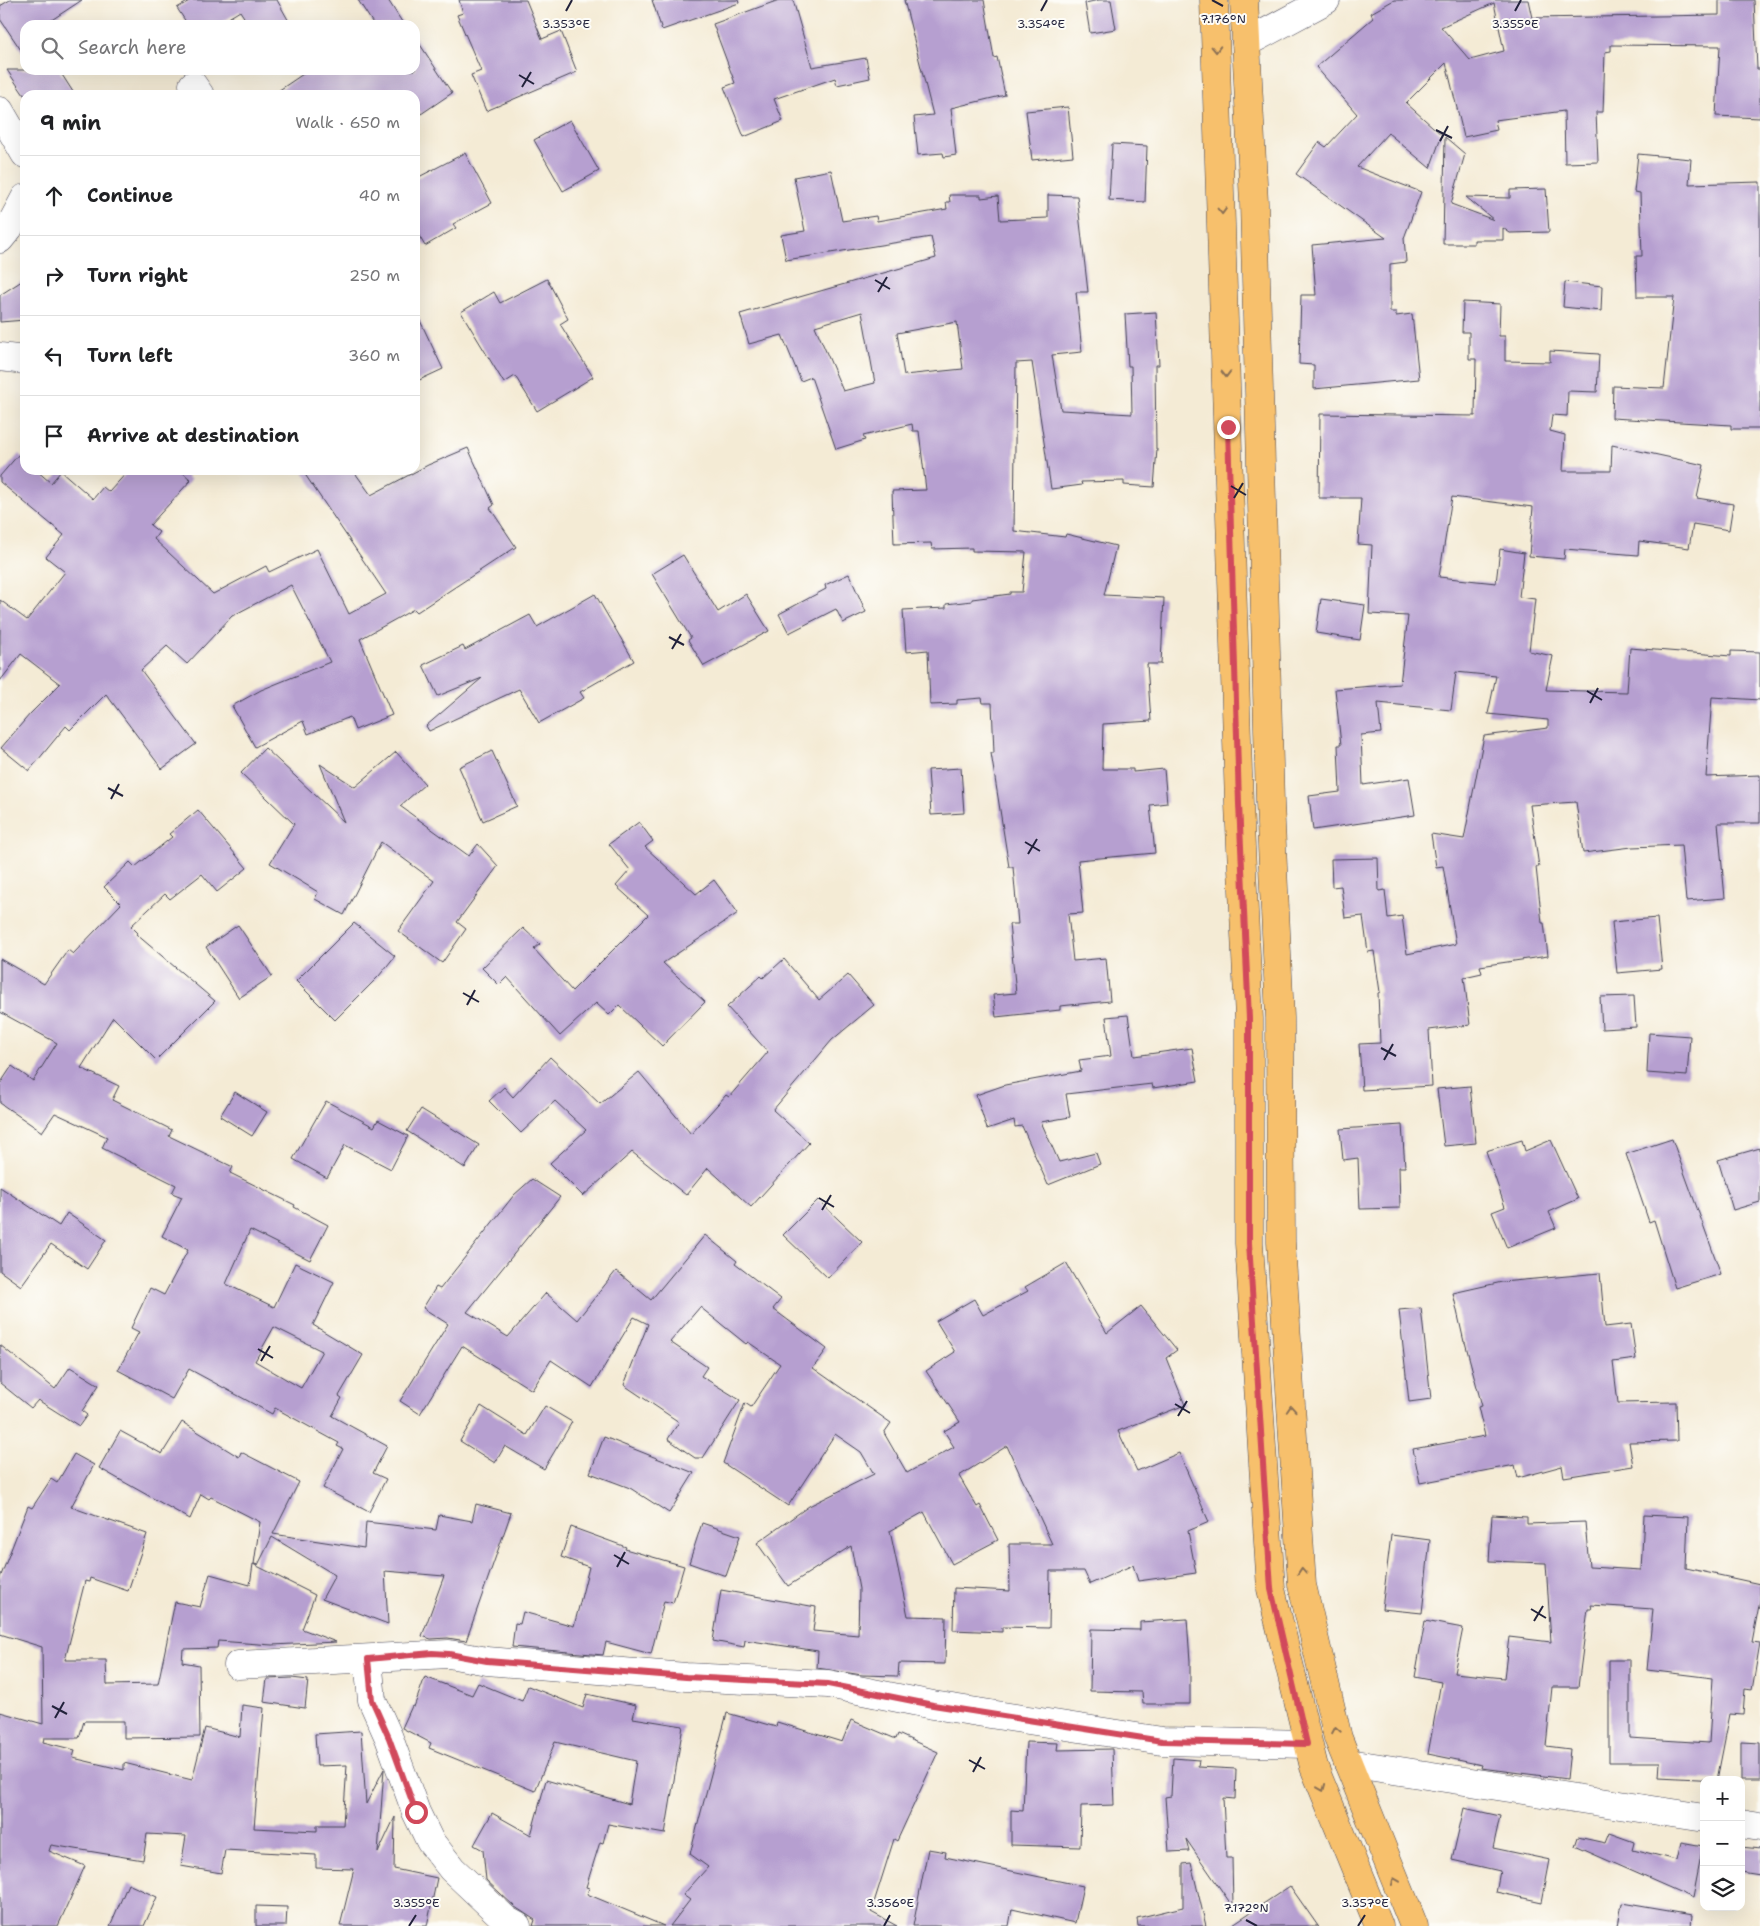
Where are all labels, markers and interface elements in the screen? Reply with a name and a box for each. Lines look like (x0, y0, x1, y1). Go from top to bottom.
text: 7.176°N (1200, 11, 1246, 27)
text: 3.353°E (542, 16, 590, 32)
text: 3.354°E (1017, 16, 1065, 32)
text: 3.355°E (1492, 16, 1538, 32)
search box (20, 20, 420, 75)
icon: search (38, 34, 66, 62)
text: Search here (78, 35, 187, 60)
one-way arrow (1210, 45, 1221, 53)
text: 9 min (40, 109, 101, 137)
text: Walk · 650 m (295, 112, 400, 133)
icon: ahead (40, 182, 68, 210)
text: Continue (87, 183, 173, 208)
text: 40 m (358, 185, 400, 206)
one-way arrow (1217, 208, 1227, 215)
icon: right (40, 262, 68, 290)
text: Turn right (87, 263, 188, 288)
text: 250 m (349, 265, 400, 286)
icon: left (40, 342, 68, 370)
text: Turn left (87, 343, 173, 368)
text: 360 m (348, 345, 400, 366)
one-way arrow (1221, 370, 1231, 378)
route end (1217, 416, 1240, 439)
icon: arrive (40, 422, 68, 450)
text: Arrive at destination (87, 423, 299, 448)
one-way arrow (1286, 1405, 1297, 1413)
one-way arrow (1296, 1567, 1307, 1575)
one-way arrow (1332, 1725, 1342, 1734)
map controls (1700, 1776, 1745, 1911)
button: + (1700, 1776, 1745, 1821)
one-way arrow (1316, 1783, 1327, 1792)
route start (405, 1801, 428, 1824)
button: − (1700, 1821, 1745, 1866)
button: layers (1700, 1866, 1745, 1911)
one-way arrow (1391, 1877, 1402, 1886)
text: 3.355°E (393, 1895, 439, 1911)
text: 3.356°E (866, 1895, 914, 1911)
text: 3.357°E (1341, 1895, 1389, 1911)
text: 7.172°N (1223, 1900, 1269, 1916)

